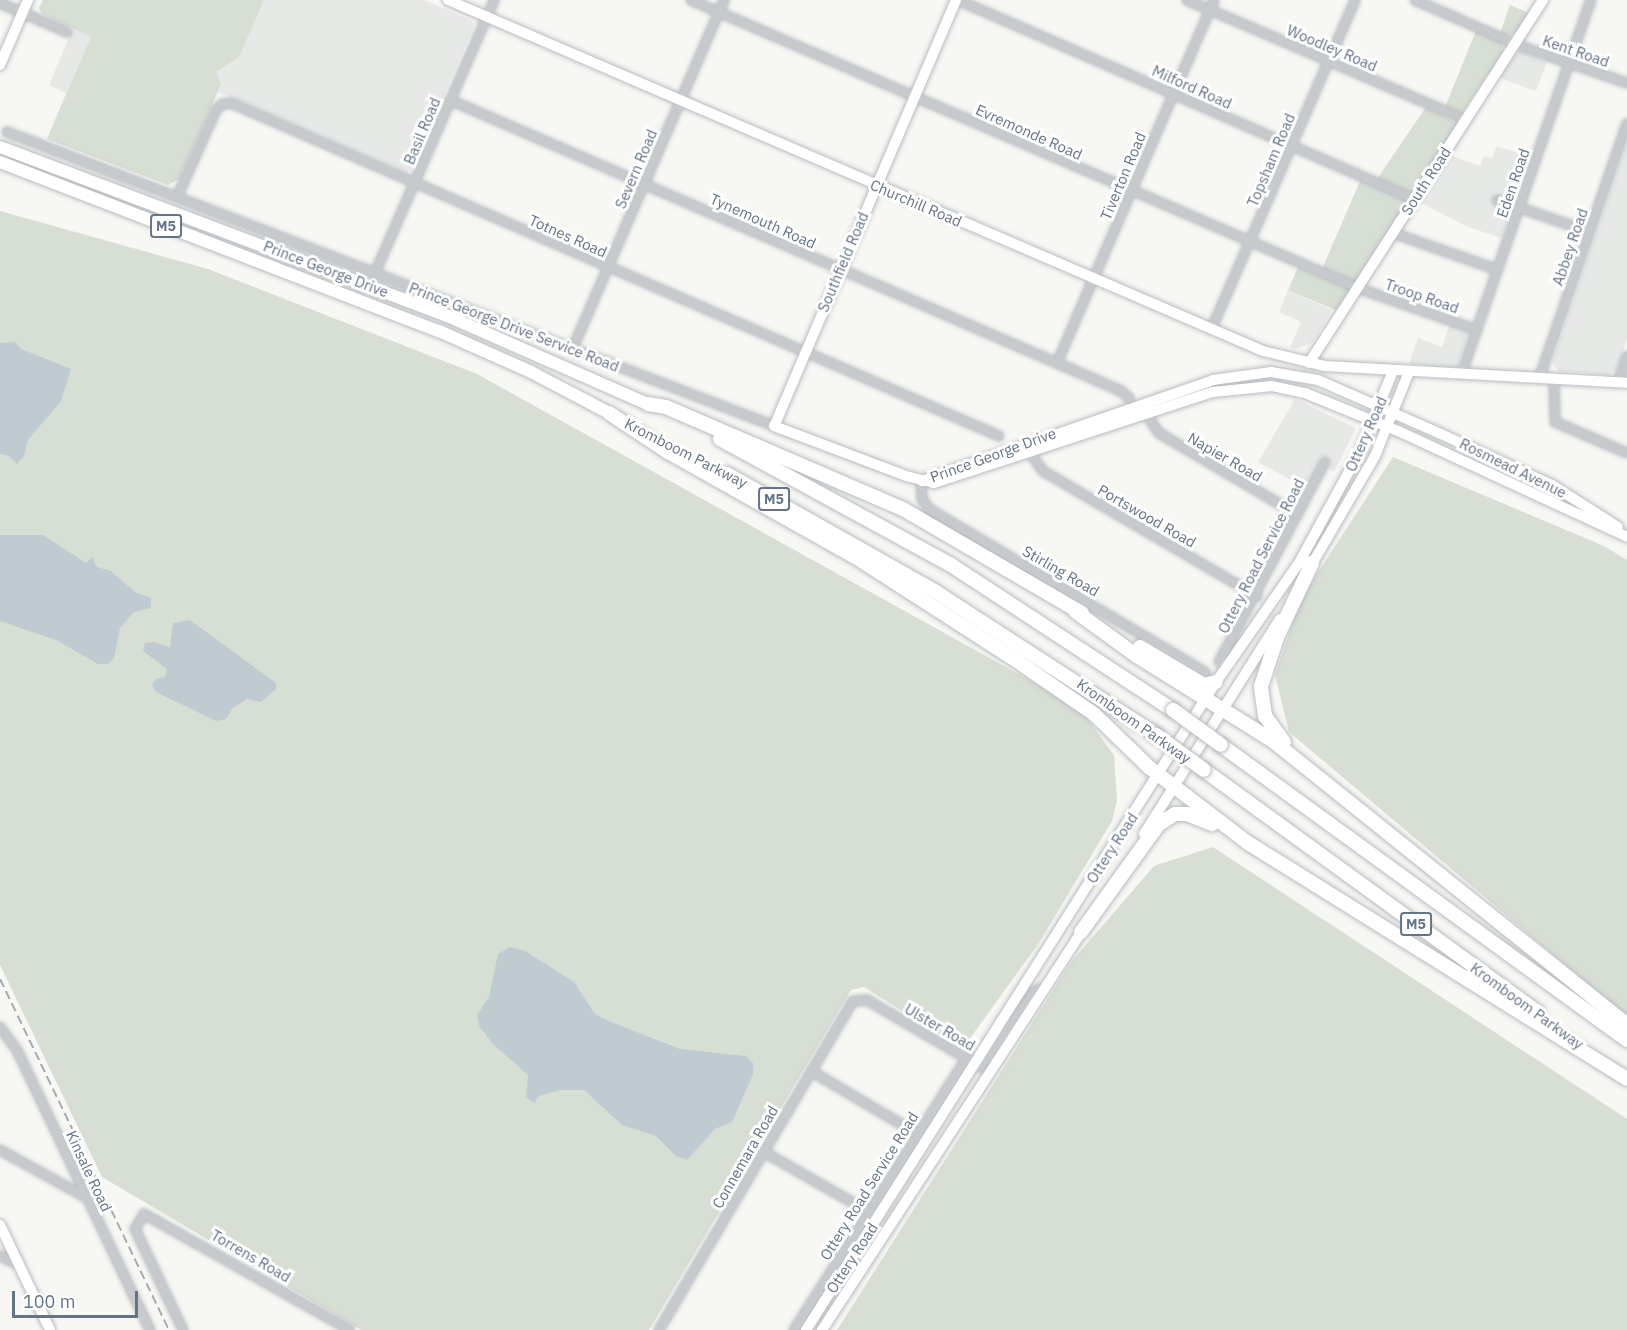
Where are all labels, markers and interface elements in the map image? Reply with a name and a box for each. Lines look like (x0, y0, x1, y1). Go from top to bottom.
street label: Woodley Road (1284, 21, 1380, 75)
street label: Kent Road (1540, 31, 1612, 71)
street label: Milford Road (1149, 61, 1235, 113)
street label: Basil Road (400, 95, 444, 167)
street label: Evremonde Road (973, 100, 1085, 164)
street label: Topsham Road (1243, 111, 1299, 209)
street label: Severn Road (611, 127, 661, 211)
street label: Tiverton Road (1096, 129, 1150, 223)
street label: South Road (1397, 144, 1455, 218)
street label: Eden Road (1493, 146, 1533, 220)
street label: Churchill Road (868, 176, 964, 230)
street label: Tynemouth Road (707, 190, 819, 252)
street label: Abbey Road (1548, 206, 1592, 288)
street label: Southfield Road (814, 209, 872, 315)
street label: Totnes Road (526, 211, 610, 261)
road number: M5 (150, 215, 182, 237)
street label: Prince George Drive (261, 237, 391, 301)
street label: Troop Road (1383, 275, 1461, 317)
street label: Prince George Drive Service Road (406, 279, 622, 375)
street label: Ottery Road (1341, 394, 1391, 474)
street label: Kromboom Parkway (622, 414, 750, 492)
street label: Prince George Drive (928, 424, 1058, 486)
street label: Napier Road (1185, 428, 1265, 486)
street label: Rosmead Avenue (1457, 434, 1569, 502)
street label: Ottery Road Service Road (1214, 476, 1308, 636)
street label: Portswood Road (1095, 481, 1199, 551)
road number: M5 (758, 488, 790, 510)
street label: Stirling Road (1019, 542, 1103, 600)
street label: Kromboom Parkway (1073, 675, 1195, 767)
street label: Ottery Road (1083, 809, 1141, 887)
road number: M5 (1400, 913, 1432, 935)
street label: Kromboom Parkway (1467, 959, 1587, 1053)
street label: Ulster Road (902, 1000, 978, 1054)
street label: Connemara Road (708, 1102, 782, 1212)
street label: Ottery Road Service Road (816, 1109, 922, 1263)
street label: Kinsale Road (62, 1128, 116, 1214)
street label: Ottery Road (823, 1219, 881, 1297)
street label: Torrens Road (208, 1226, 294, 1286)
scale bar (15, 1279, 141, 1317)
text: 100 m (23, 1290, 75, 1313)

